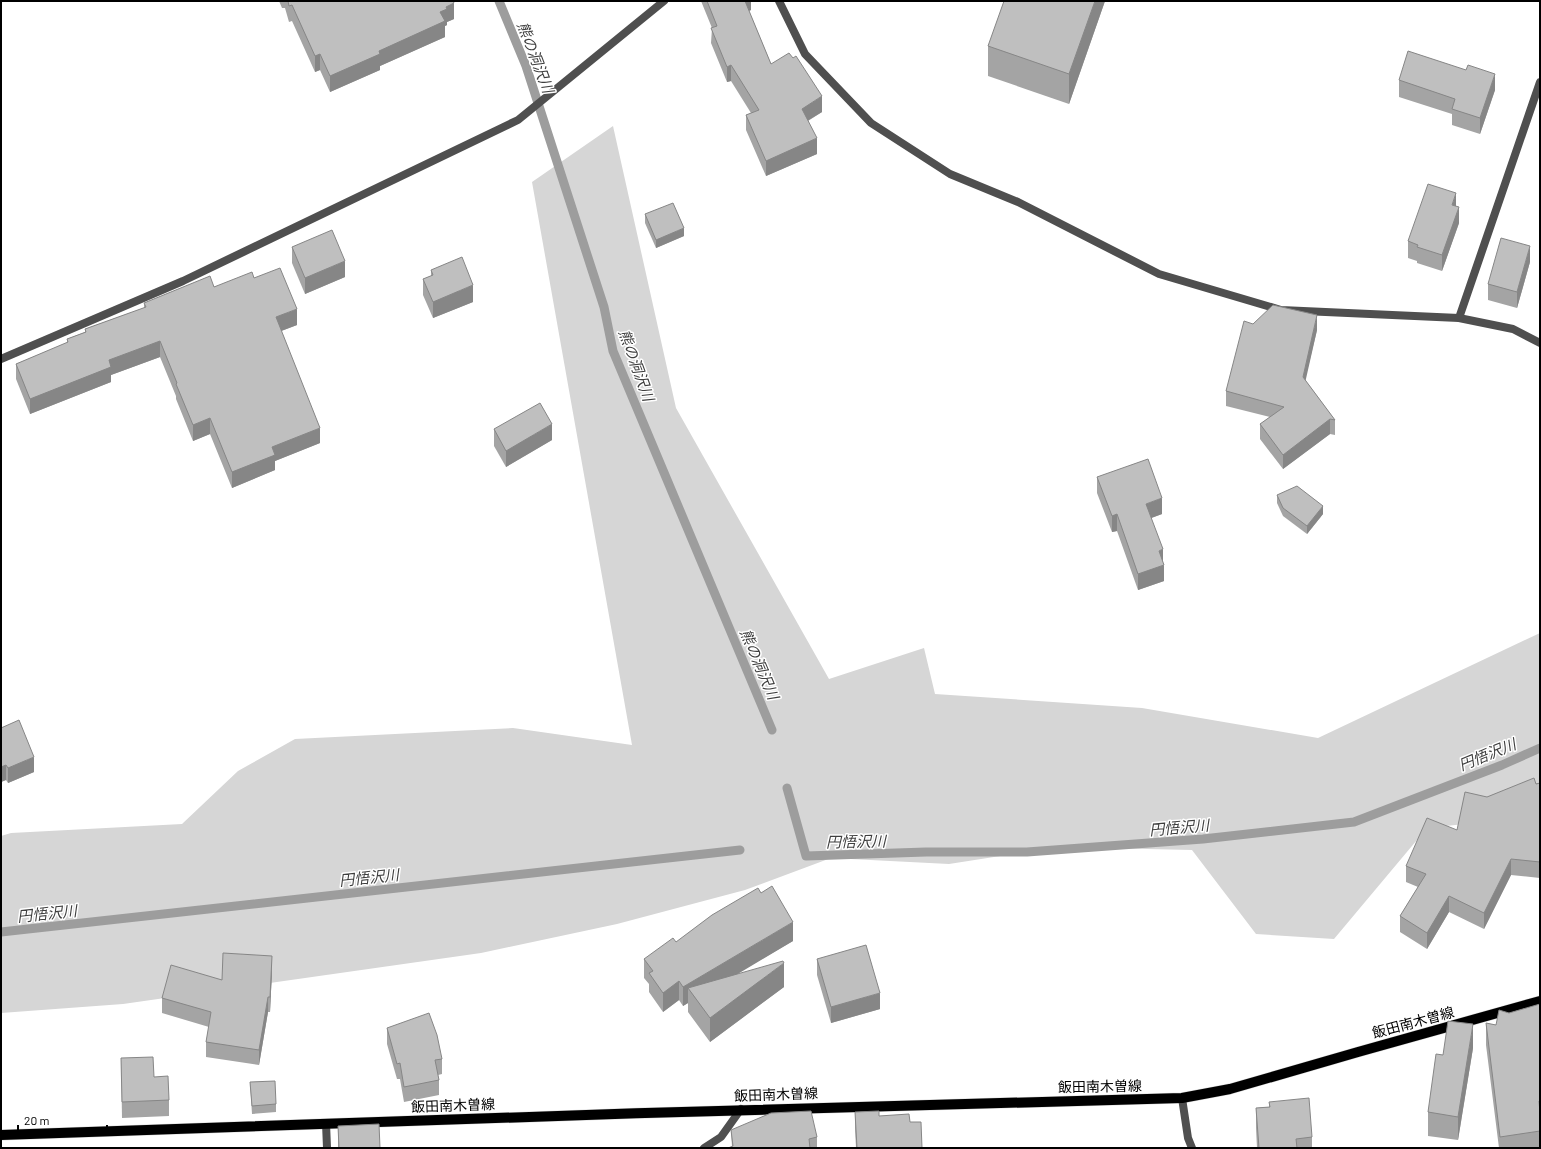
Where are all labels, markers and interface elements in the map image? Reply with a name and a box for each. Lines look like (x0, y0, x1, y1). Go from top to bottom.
water label: 熊の洞沢川 (514, 19, 559, 97)
water label: 熊の洞沢川 (616, 327, 659, 405)
water label: 熊の洞沢川 (737, 626, 784, 704)
water label: 円悟沢川 (1456, 734, 1520, 774)
water label: 円悟沢川 (1148, 815, 1212, 839)
water label: 円悟沢川 (826, 831, 888, 851)
water label: 円悟沢川 (338, 865, 402, 889)
water label: 円悟沢川 (16, 901, 80, 925)
street label: 飯田南木曽線 (1370, 1003, 1456, 1041)
street label: 飯田南木曽線 (1058, 1077, 1142, 1095)
street label: 飯田南木曽線 (734, 1084, 818, 1104)
street label: 飯田南木曽線 (411, 1095, 495, 1115)
scale bar (18, 1107, 107, 1133)
text: 20 m (24, 1113, 50, 1127)

